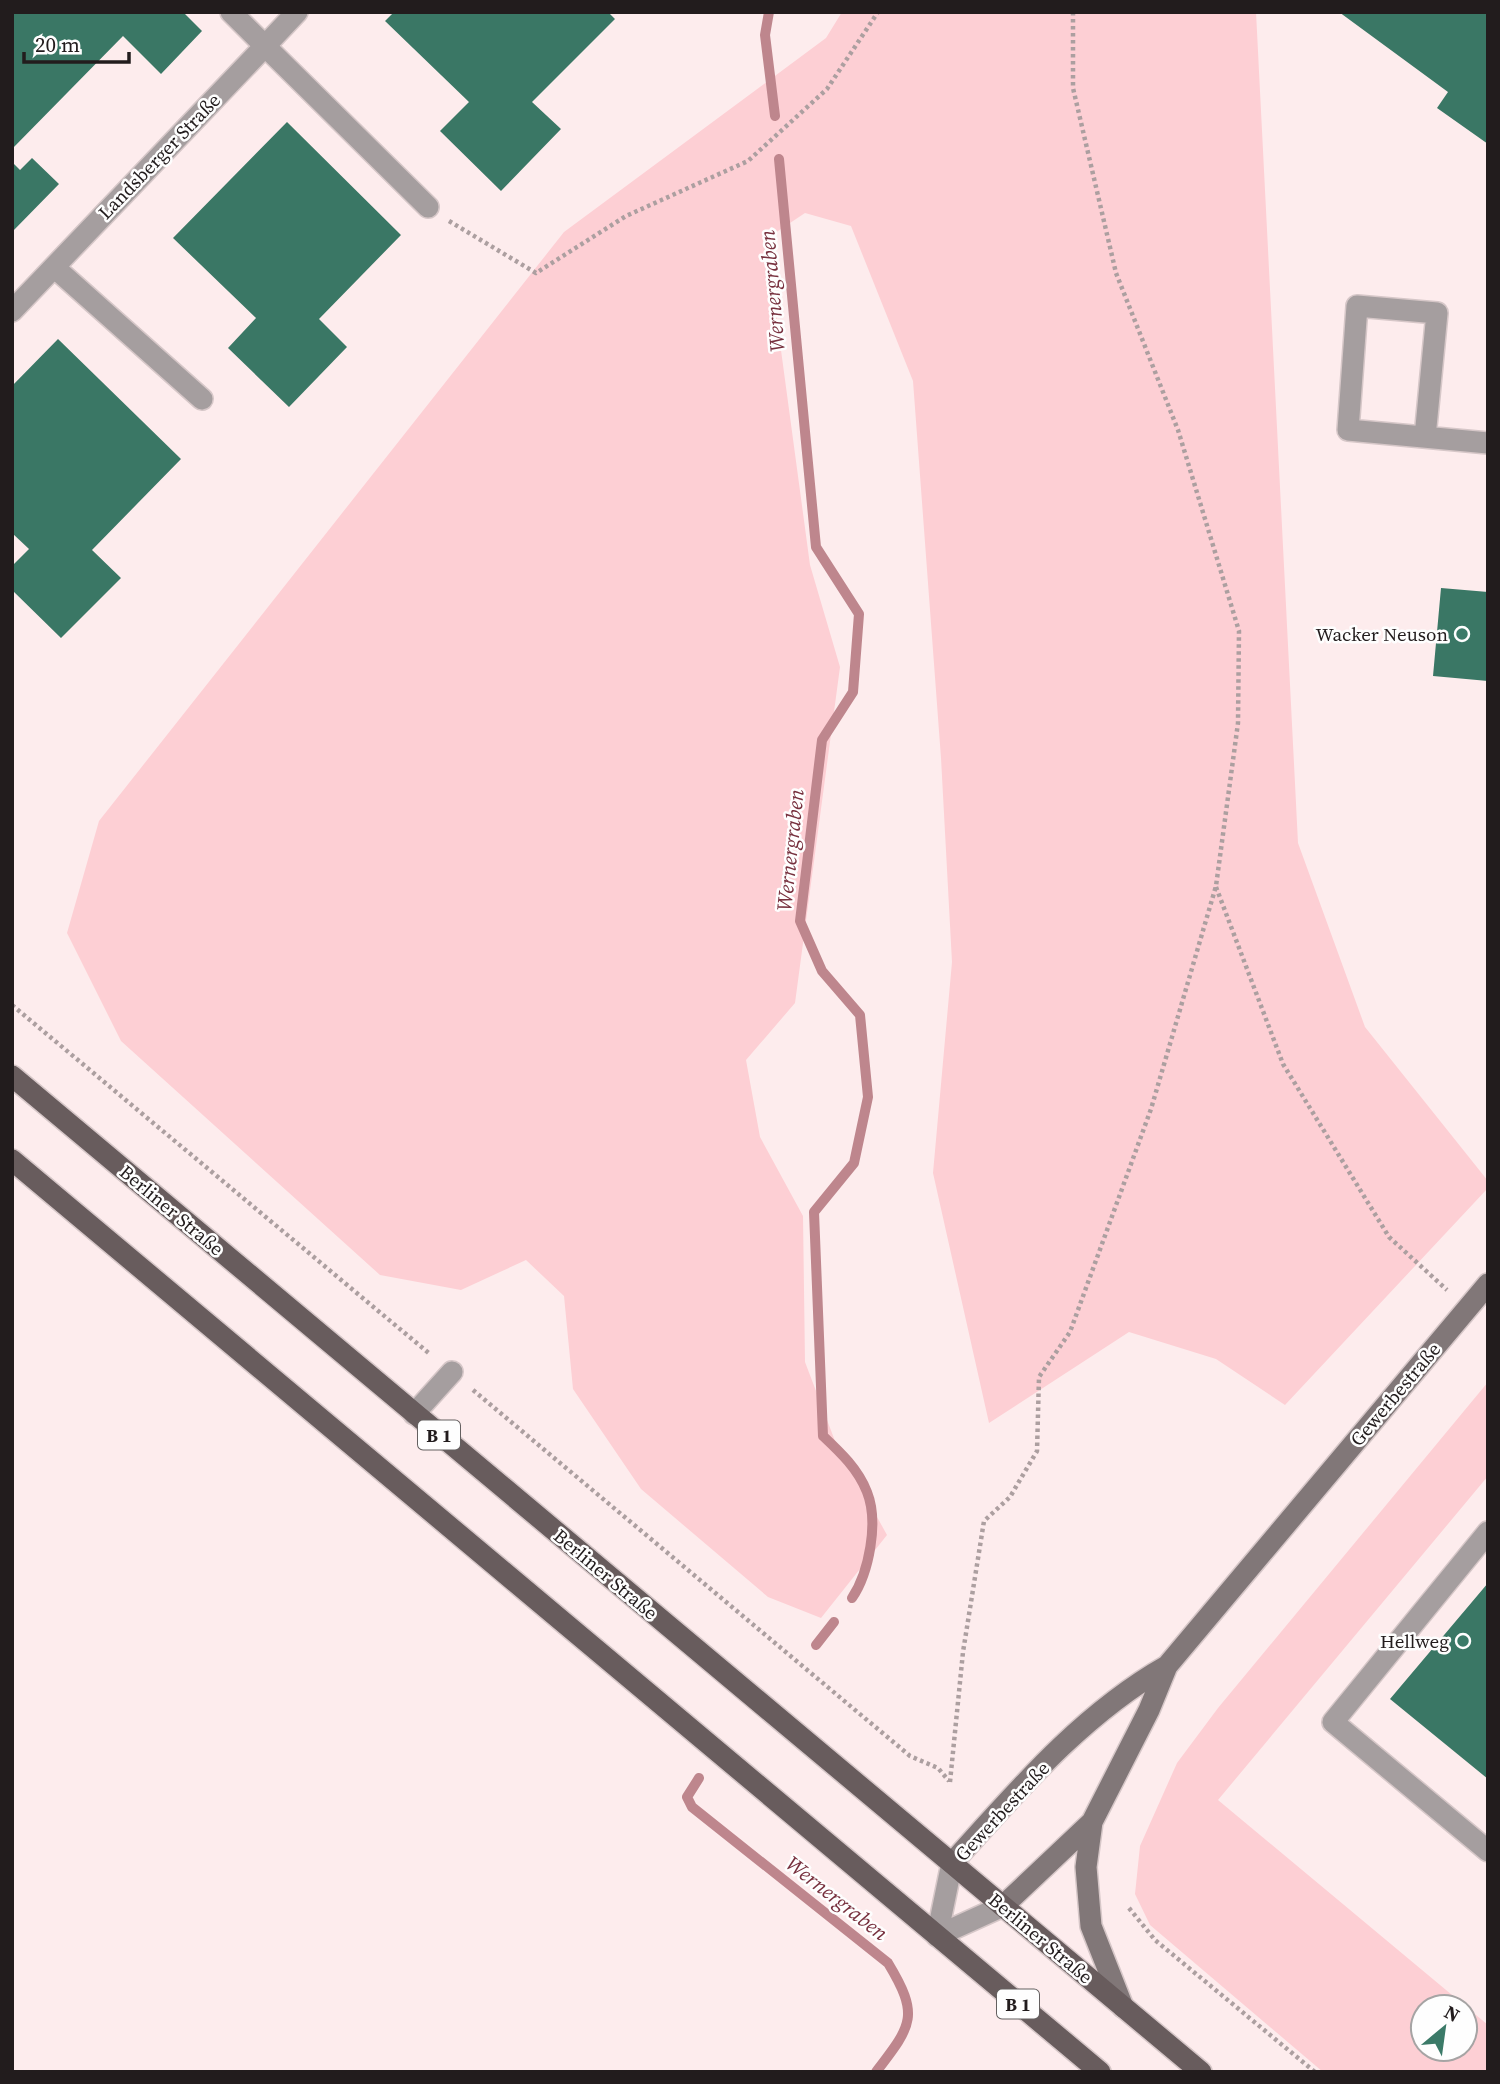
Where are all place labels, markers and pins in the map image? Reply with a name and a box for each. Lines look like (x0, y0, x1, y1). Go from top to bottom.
place label: Wacker Neuson (1315, 621, 1448, 647)
marker: Wacker Neuson (1454, 626, 1470, 642)
place label: Hellweg (1380, 1628, 1449, 1654)
marker: Hellweg (1455, 1633, 1471, 1649)

